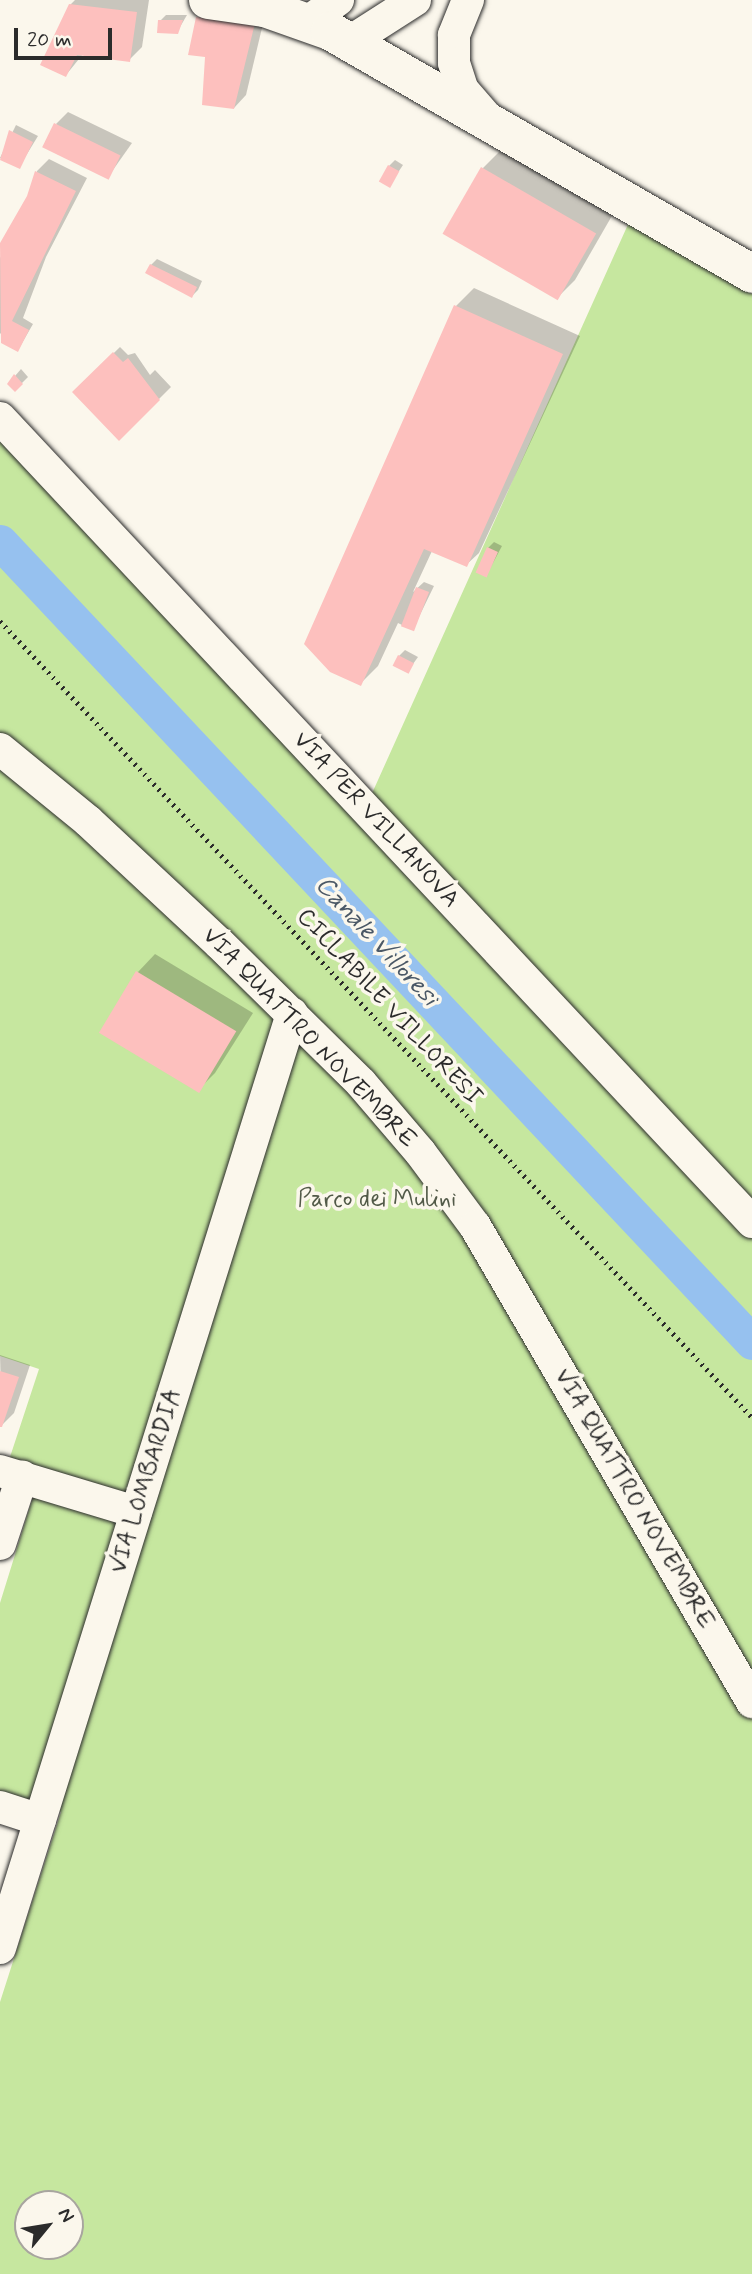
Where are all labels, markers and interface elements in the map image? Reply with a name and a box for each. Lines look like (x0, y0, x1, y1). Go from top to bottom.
scale bar (18, 14, 116, 58)
text: 20 m (27, 26, 72, 54)
street label: VIA PER VILLANOVA (288, 727, 464, 913)
water label: Canale Villoresi (308, 870, 444, 1014)
street label: CICLABILE VILLORESI (293, 905, 485, 1109)
street label: VIA QUATTRO NOVEMBRE (198, 924, 420, 1152)
park label: Parco dei Mulini (298, 1186, 456, 1214)
street label: VIA QUATTRO NOVEMBRE (549, 1367, 719, 1631)
street label: VIA LOMBARDIA (105, 1388, 187, 1574)
north arrow (14, 2190, 84, 2260)
text: N (52, 2204, 80, 2227)

